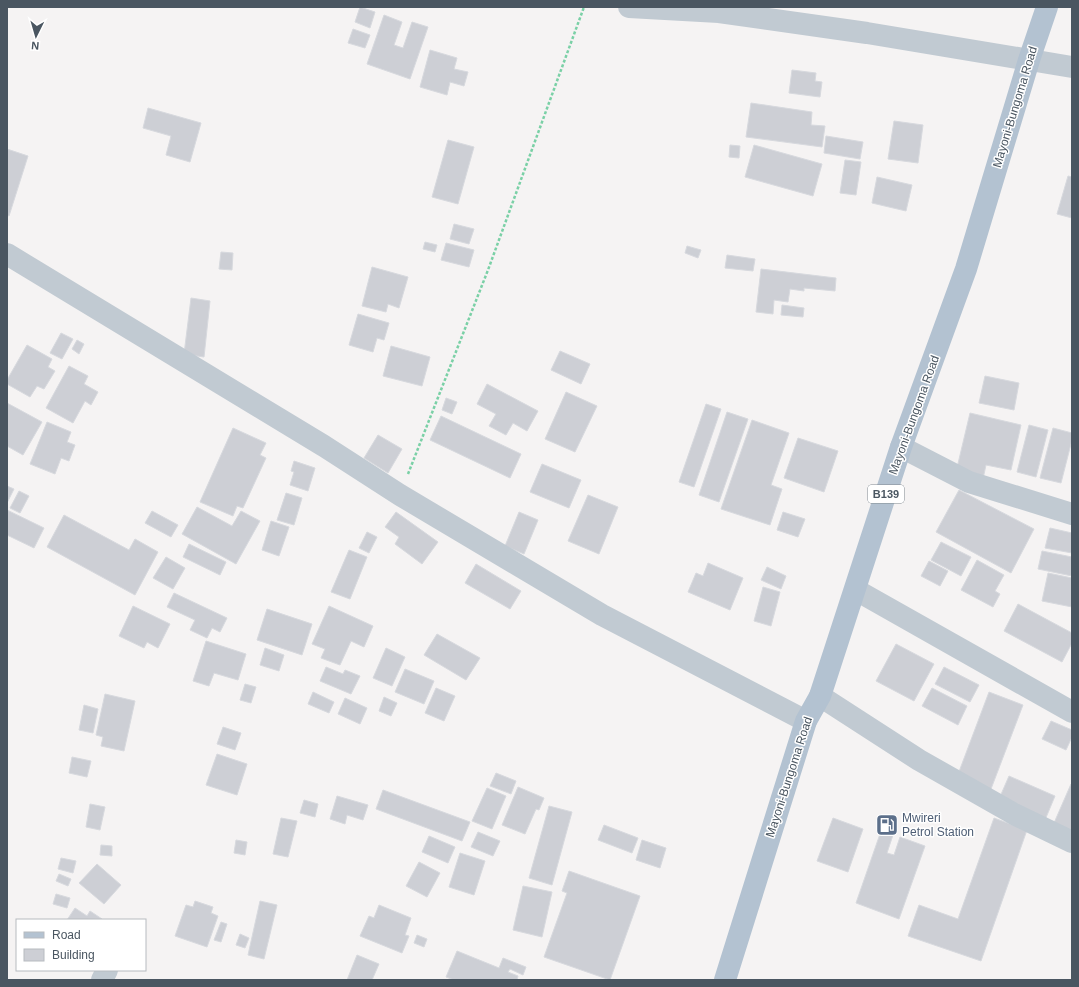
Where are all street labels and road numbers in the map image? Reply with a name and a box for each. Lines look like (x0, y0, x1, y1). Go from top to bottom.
street label: Mayoni-Bungoma Road (990, 45, 1040, 169)
street label: Mayoni-Bungoma Road (886, 353, 942, 477)
road number: B139 (868, 485, 904, 503)
street label: Mayoni-Bungoma Road (763, 715, 815, 839)

